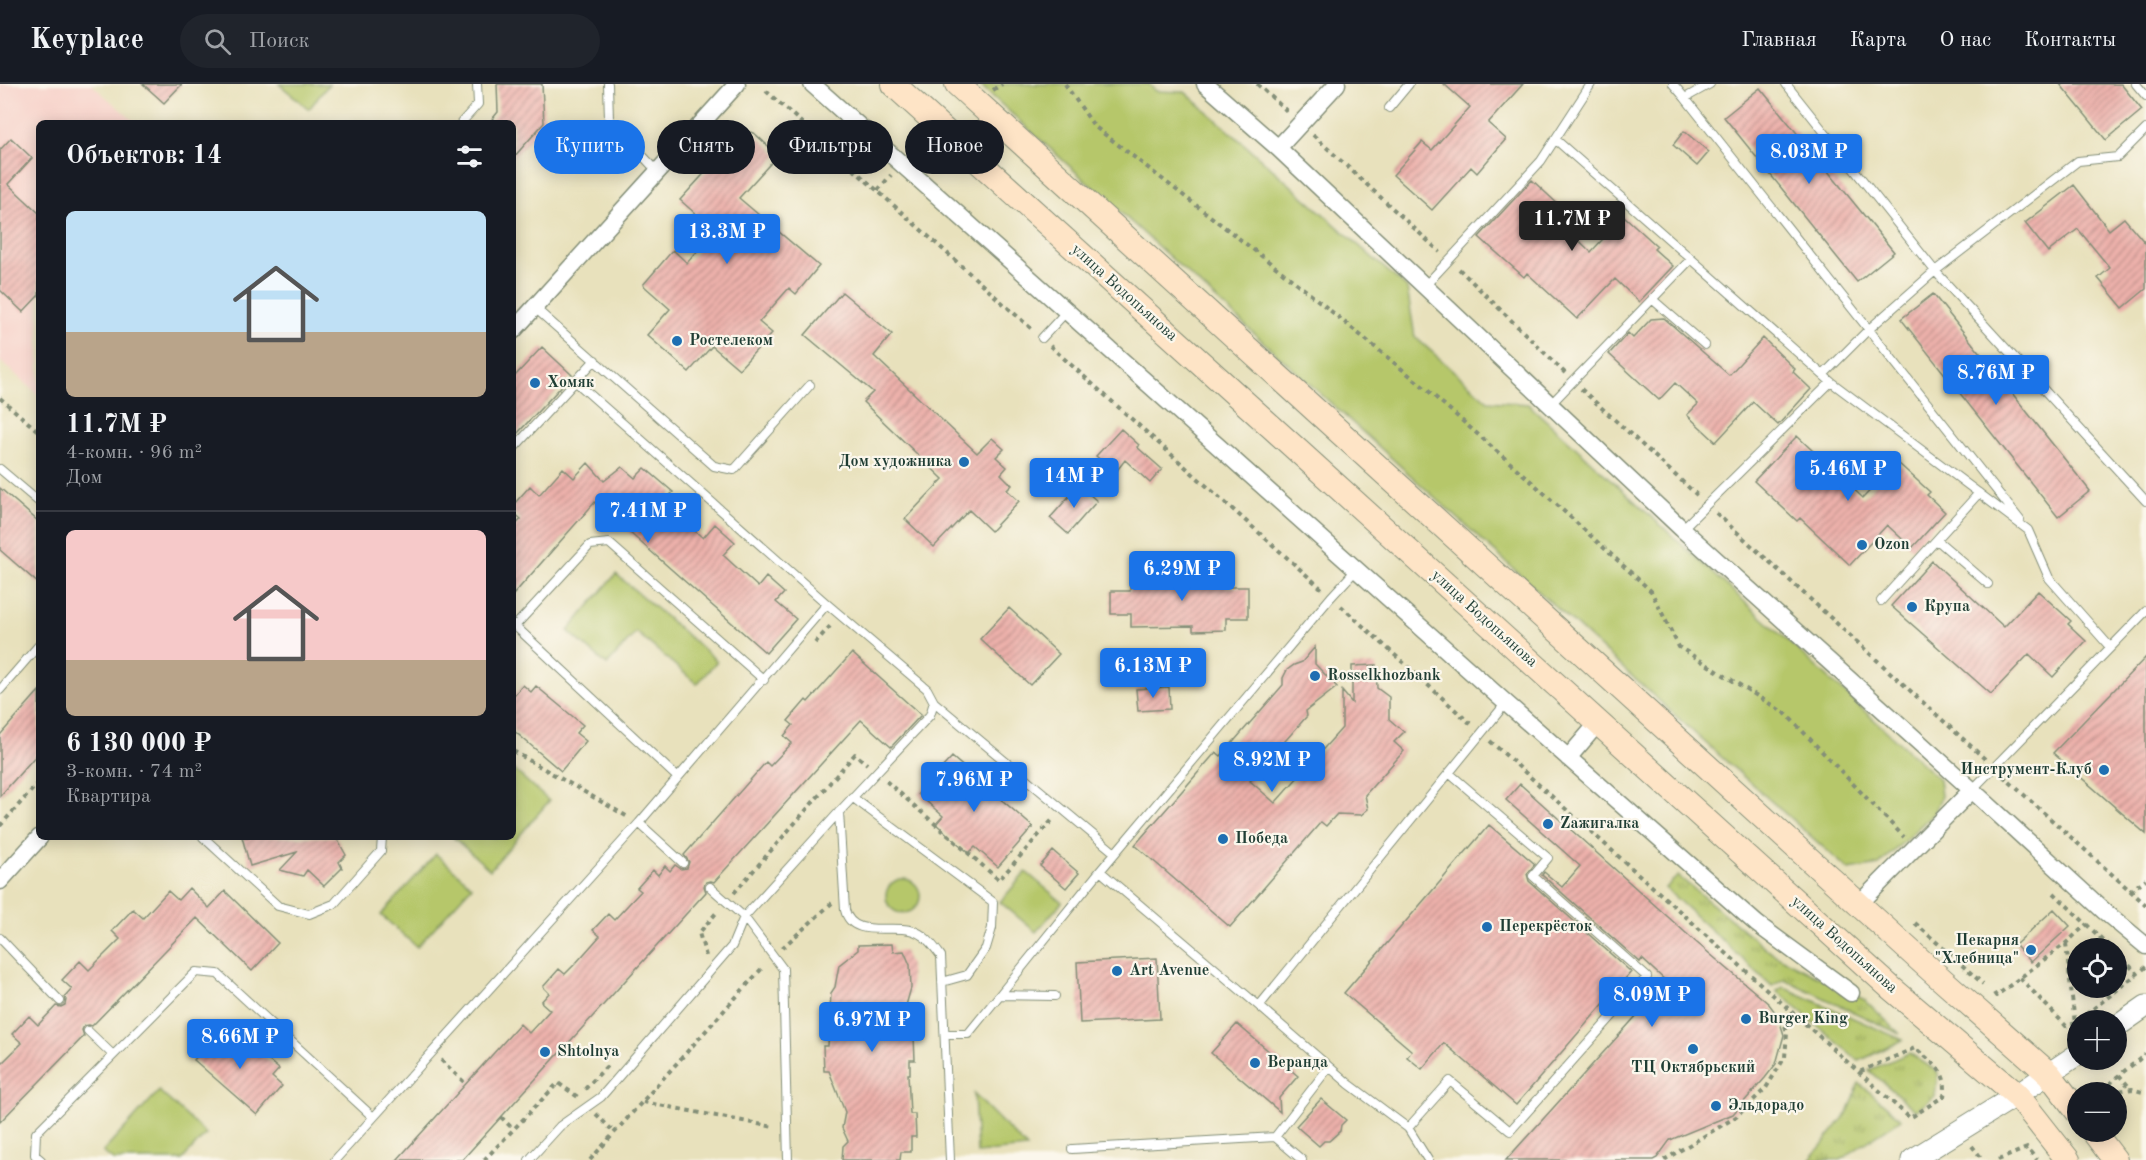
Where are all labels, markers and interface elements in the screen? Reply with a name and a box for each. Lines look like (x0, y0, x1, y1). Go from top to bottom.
search box (180, 14, 600, 68)
icon: search (201, 25, 234, 58)
text: Keyplace (30, 27, 144, 55)
text: Поиск (249, 30, 310, 52)
text: Главная (1741, 30, 1817, 51)
text: Карта (1850, 30, 1907, 51)
text: О нас (1940, 30, 1991, 51)
text: Контакты (2024, 30, 2116, 51)
chip: Купить (534, 120, 645, 174)
chip: Снять (657, 120, 755, 174)
chip: Фильтры (767, 120, 893, 174)
chip: Новое (905, 120, 1004, 174)
pin: 8.03M ₽ (1754, 134, 1864, 185)
icon: filters (453, 140, 486, 173)
text: Объектов: 14 (66, 143, 222, 169)
text: 8.03M ₽ (1770, 143, 1848, 163)
pin: 11.7M ₽ (1517, 201, 1627, 252)
text: 11.7M ₽ (1533, 210, 1611, 230)
pin: 13.3M ₽ (672, 214, 782, 265)
text: 13.3M ₽ (688, 223, 766, 243)
street label: улица Водопьянова (1068, 241, 1180, 345)
icon: home (222, 250, 330, 358)
place label: Ростелеком (689, 333, 773, 349)
marker: Ростелеком (670, 334, 684, 348)
pin: 8.76M ₽ (1941, 355, 2051, 406)
text: 8.76M ₽ (1957, 364, 2035, 384)
place label: Хомяк (547, 375, 595, 391)
marker: Хомяк (528, 376, 542, 390)
text: 11.7M ₽ (66, 412, 167, 438)
text: 4-комн. · 96 m² (66, 443, 202, 463)
pin: 5.46M ₽ (1793, 451, 1903, 502)
place label: Дом художника (839, 454, 952, 470)
marker: Дом художника (957, 455, 971, 469)
pin: 14M ₽ (1032, 458, 1116, 509)
text: 5.46M ₽ (1809, 460, 1887, 480)
text: 14M ₽ (1044, 467, 1104, 487)
text: Дом (66, 468, 102, 488)
pin: 7.41M ₽ (593, 493, 703, 544)
text: 7.41M ₽ (609, 502, 687, 522)
place label: Ozon (1874, 537, 1910, 553)
marker: Ozon (1855, 538, 1869, 552)
pin: 6.29M ₽ (1127, 551, 1237, 602)
text: 6.29M ₽ (1143, 560, 1221, 580)
street label: улица Водопьянова (1428, 567, 1540, 671)
icon: home (222, 569, 330, 677)
place label: Крупа (1924, 599, 1970, 615)
marker: Крупа (1905, 600, 1919, 614)
pin: 6.13M ₽ (1098, 648, 1208, 699)
text: 6.13M ₽ (1114, 657, 1192, 677)
place label: Rosselkhozbank (1327, 668, 1441, 684)
marker: Rosselkhozbank (1308, 669, 1322, 683)
text: 6 130 000 ₽ (66, 731, 212, 757)
pin: 8.92M ₽ (1217, 742, 1327, 793)
text: 8.92M ₽ (1233, 751, 1311, 771)
text: 3-комн. · 74 m² (66, 762, 202, 782)
pin: 7.96M ₽ (919, 762, 1029, 813)
place label: Инструмент-Клуб (1960, 762, 2092, 778)
marker: Инструмент-Клуб (2097, 763, 2111, 777)
text: 7.96M ₽ (935, 771, 1013, 791)
text: Квартира (66, 787, 151, 807)
place label: Zажигалка (1560, 816, 1639, 832)
marker: Zажигалка (1541, 817, 1555, 831)
place label: Победа (1235, 831, 1288, 847)
marker: Победа (1216, 832, 1230, 846)
street label: улица Водопьянова (1788, 893, 1900, 997)
place label: Перекрёсток (1499, 919, 1593, 935)
marker: Перекрёсток (1480, 920, 1494, 934)
place label: Пекарня "Хлебница" (1935, 933, 2019, 967)
map controls (2067, 938, 2127, 1142)
button: locate (2067, 938, 2127, 998)
marker: Пекарня "Хлебница" (2024, 943, 2038, 957)
place label: Art Avenue (1129, 963, 1209, 979)
marker: Art Avenue (1110, 964, 1124, 978)
pin: 8.09M ₽ (1597, 977, 1707, 1028)
text: 8.09M ₽ (1613, 986, 1691, 1006)
pin: 6.97M ₽ (817, 1002, 927, 1053)
button: + (2067, 1010, 2127, 1070)
text: 6.97M ₽ (833, 1011, 911, 1031)
place label: Burger King (1758, 1011, 1848, 1027)
marker: Burger King (1739, 1012, 1753, 1026)
pin: 8.66M ₽ (185, 1019, 295, 1070)
text: 8.66M ₽ (201, 1028, 279, 1048)
marker: ТЦ Октябрьский (1686, 1042, 1700, 1056)
place label: Shtolnya (557, 1044, 620, 1060)
marker: Shtolnya (538, 1045, 552, 1059)
place label: Веранда (1267, 1055, 1328, 1071)
marker: Веранда (1248, 1056, 1262, 1070)
place label: ТЦ Октябрьский (1631, 1060, 1755, 1076)
button: − (2067, 1082, 2127, 1142)
place label: Эльдорадо (1728, 1098, 1804, 1114)
marker: Эльдорадо (1709, 1099, 1723, 1113)

